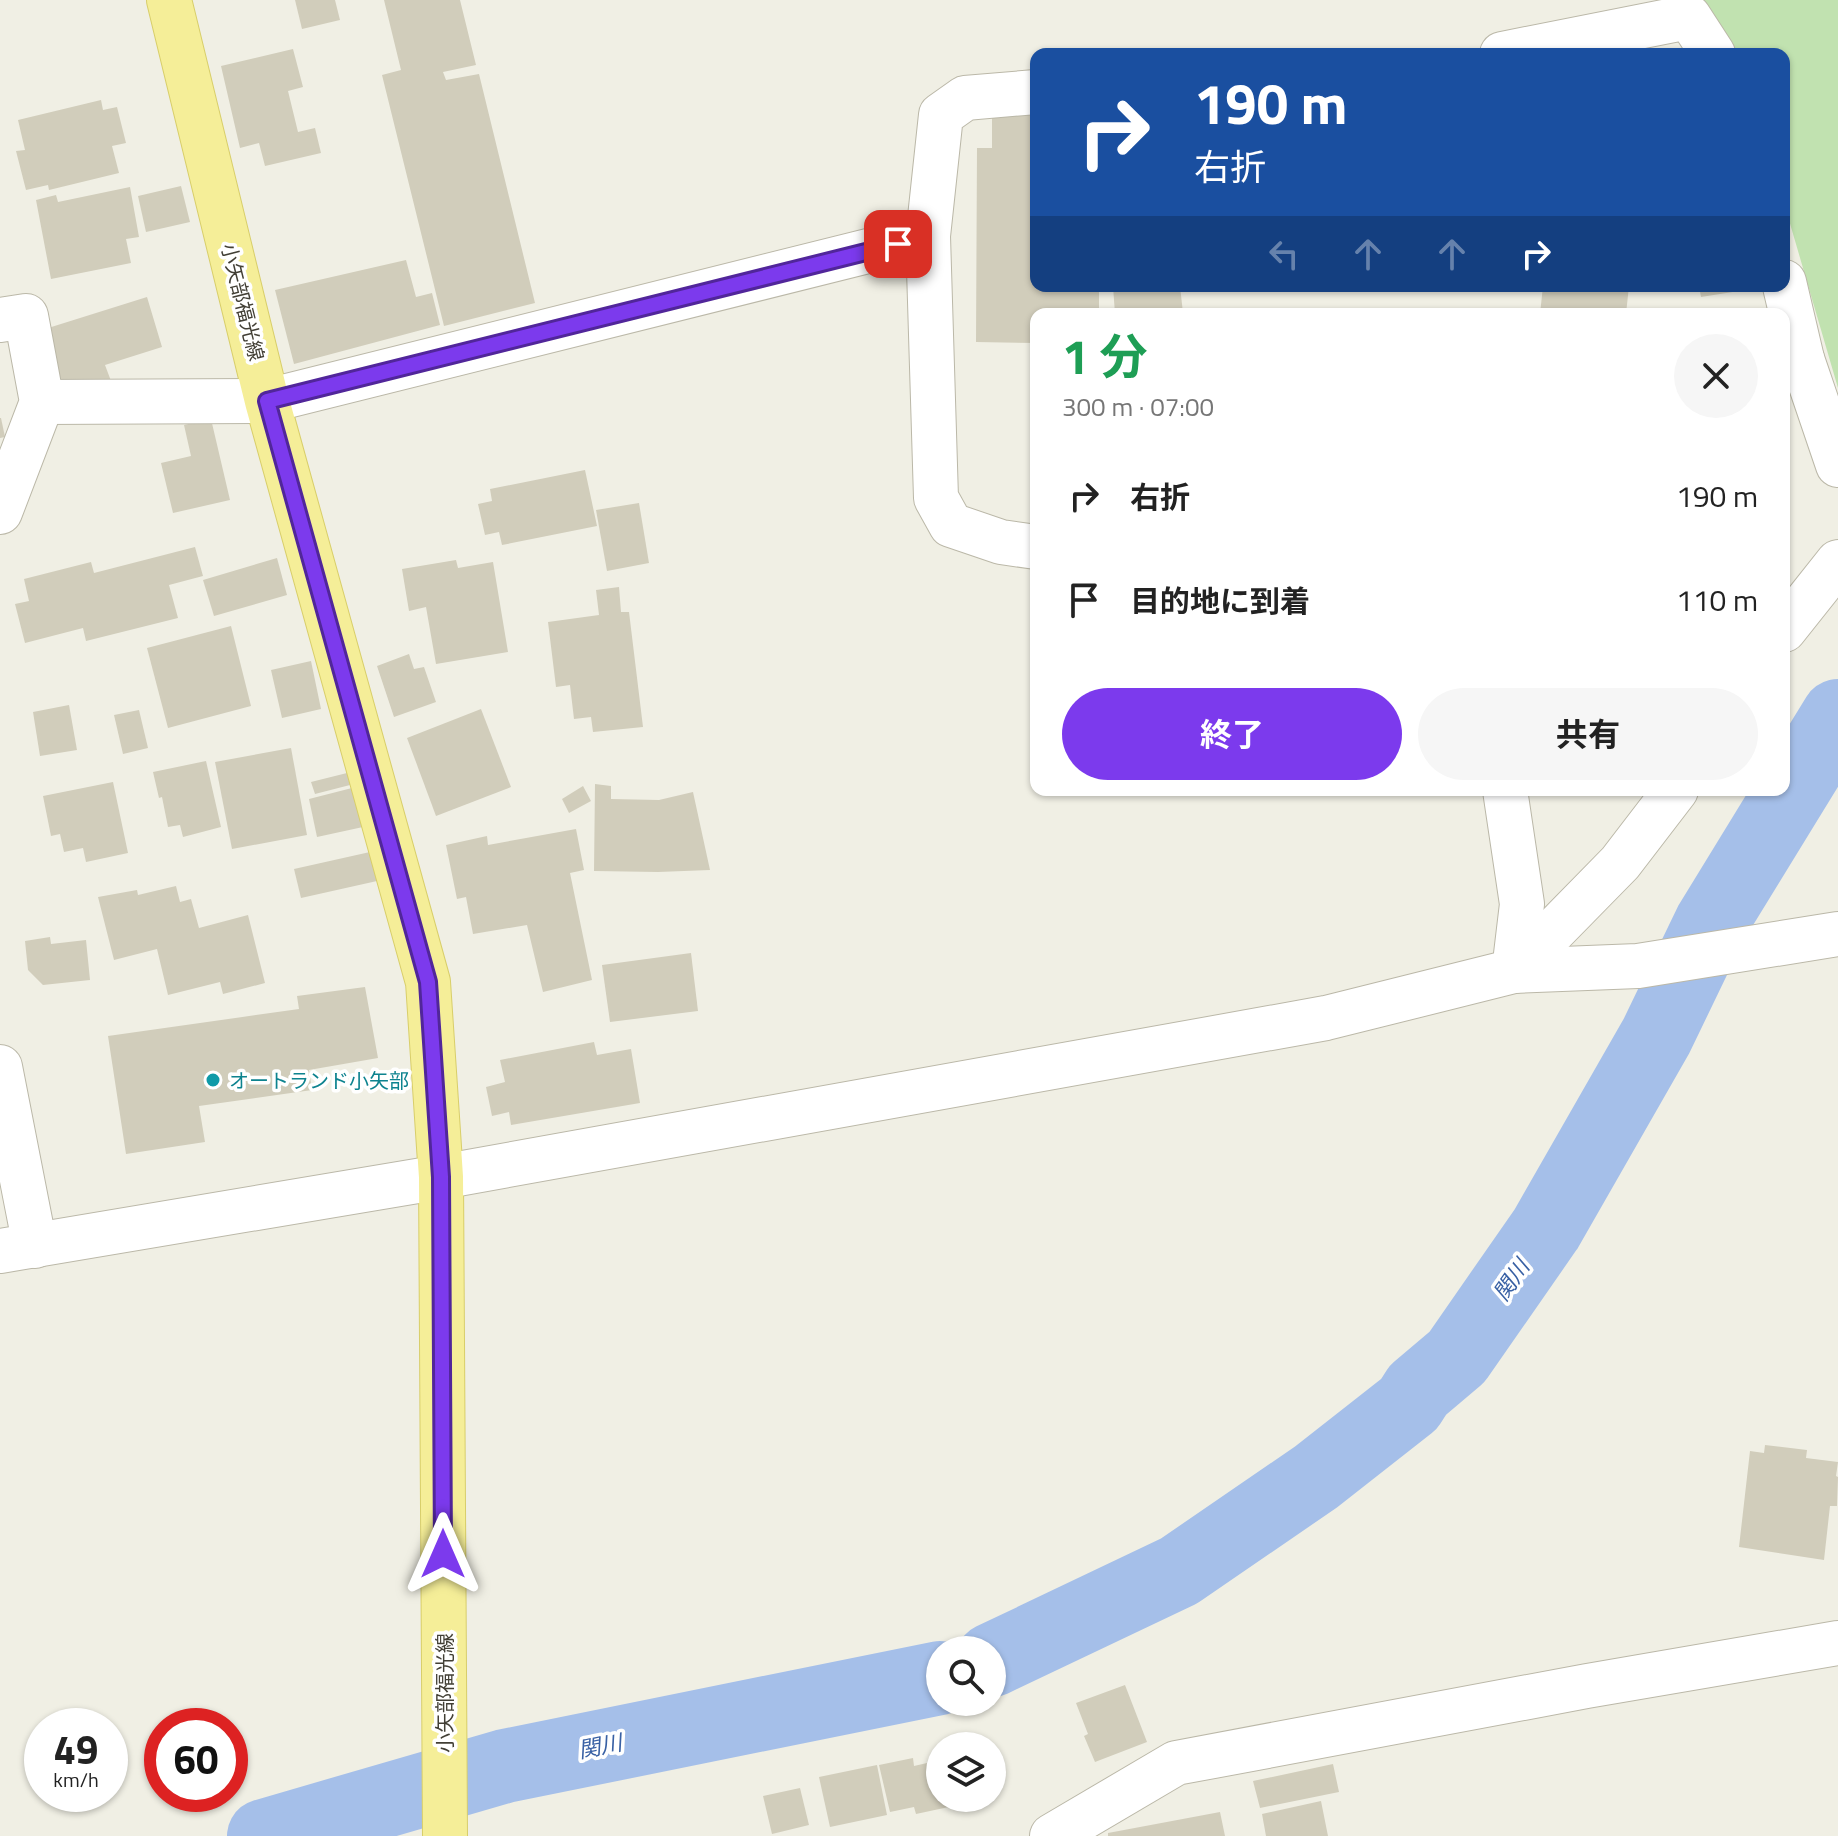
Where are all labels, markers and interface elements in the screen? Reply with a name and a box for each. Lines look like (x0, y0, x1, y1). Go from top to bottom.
text: 190 m (1194, 61, 1347, 146)
icon: right (1062, 80, 1166, 184)
text: 右折 (1194, 139, 1266, 194)
pin (864, 210, 932, 278)
icon: arrive (876, 222, 920, 266)
icon: left (1262, 232, 1306, 276)
icon: ahead (1346, 232, 1390, 276)
icon: ahead (1430, 232, 1474, 276)
icon: right (1514, 232, 1558, 276)
street label: 小矢部福光線 (213, 240, 273, 364)
text: 1 分 (1062, 320, 1147, 393)
button: close (1674, 334, 1758, 418)
text: 300 m · 07:00 (1062, 387, 1214, 426)
text: 190 m (1676, 473, 1758, 519)
icon: right (1062, 474, 1106, 518)
text: 右折 (1130, 474, 1190, 520)
text: 110 m (1676, 577, 1758, 623)
icon: arrive (1062, 578, 1106, 622)
text: 目的地に到着 (1130, 578, 1310, 624)
button: 終了 (1062, 688, 1402, 780)
button: 共有 (1418, 688, 1758, 780)
place label: オートランド小矢部 (229, 1065, 409, 1096)
marker: オートランド小矢部 (204, 1071, 222, 1089)
water label: 関川 (1484, 1251, 1539, 1308)
position arrow (401, 1512, 485, 1596)
street label: 小矢部福光線 (429, 1633, 460, 1753)
map controls (926, 1636, 1006, 1812)
button: search (926, 1636, 1006, 1716)
speed limit sign: 60 (144, 1708, 248, 1812)
text: 49 (54, 1719, 98, 1780)
water label: 関川 (575, 1725, 627, 1767)
button: layers (926, 1732, 1006, 1812)
text: km/h (53, 1764, 99, 1795)

